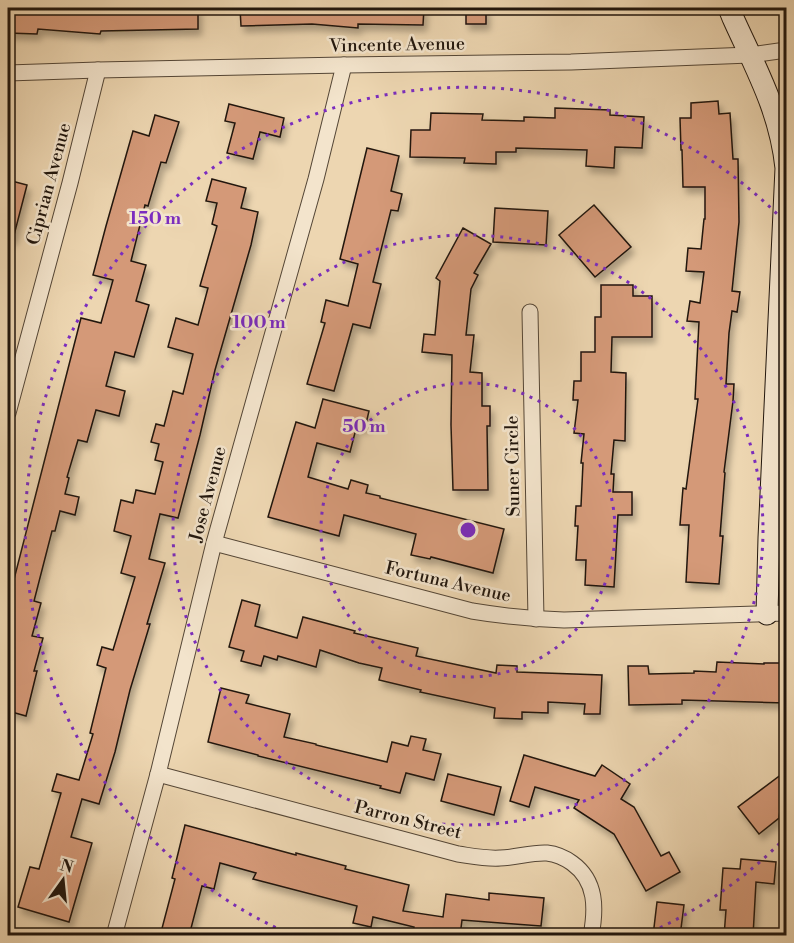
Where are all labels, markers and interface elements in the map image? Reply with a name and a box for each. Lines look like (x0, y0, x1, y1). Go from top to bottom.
street label: Vincente Avenue (328, 32, 465, 58)
street label: Ciprian Avenue (22, 120, 76, 248)
text: 150 m (129, 207, 182, 230)
text: 100 m (232, 311, 286, 334)
text: 50 m (342, 415, 386, 438)
street label: Suner Circle (501, 415, 525, 517)
street label: Jose Avenue (184, 444, 232, 545)
centre of rings (458, 520, 478, 540)
street label: Fortuna Avenue (383, 556, 513, 608)
street label: Parron Street (352, 796, 465, 845)
north arrow (33, 850, 93, 910)
text: N (58, 855, 76, 878)

